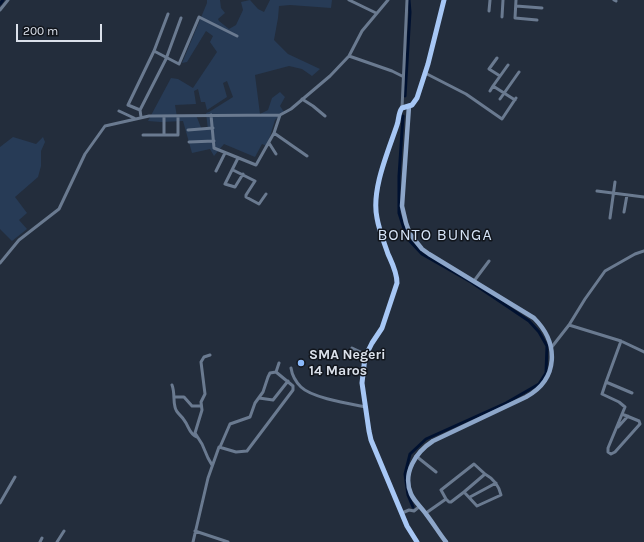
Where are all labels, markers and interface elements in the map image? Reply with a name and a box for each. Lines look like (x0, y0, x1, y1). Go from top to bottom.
scale bar (18, 16, 104, 42)
text: 200 m (23, 24, 58, 38)
district label: BONTO BUNGA (377, 225, 493, 245)
place label: SMA Negeri 14 Maros (309, 347, 386, 380)
marker: SMA Negeri 14 Maros (296, 358, 306, 368)

